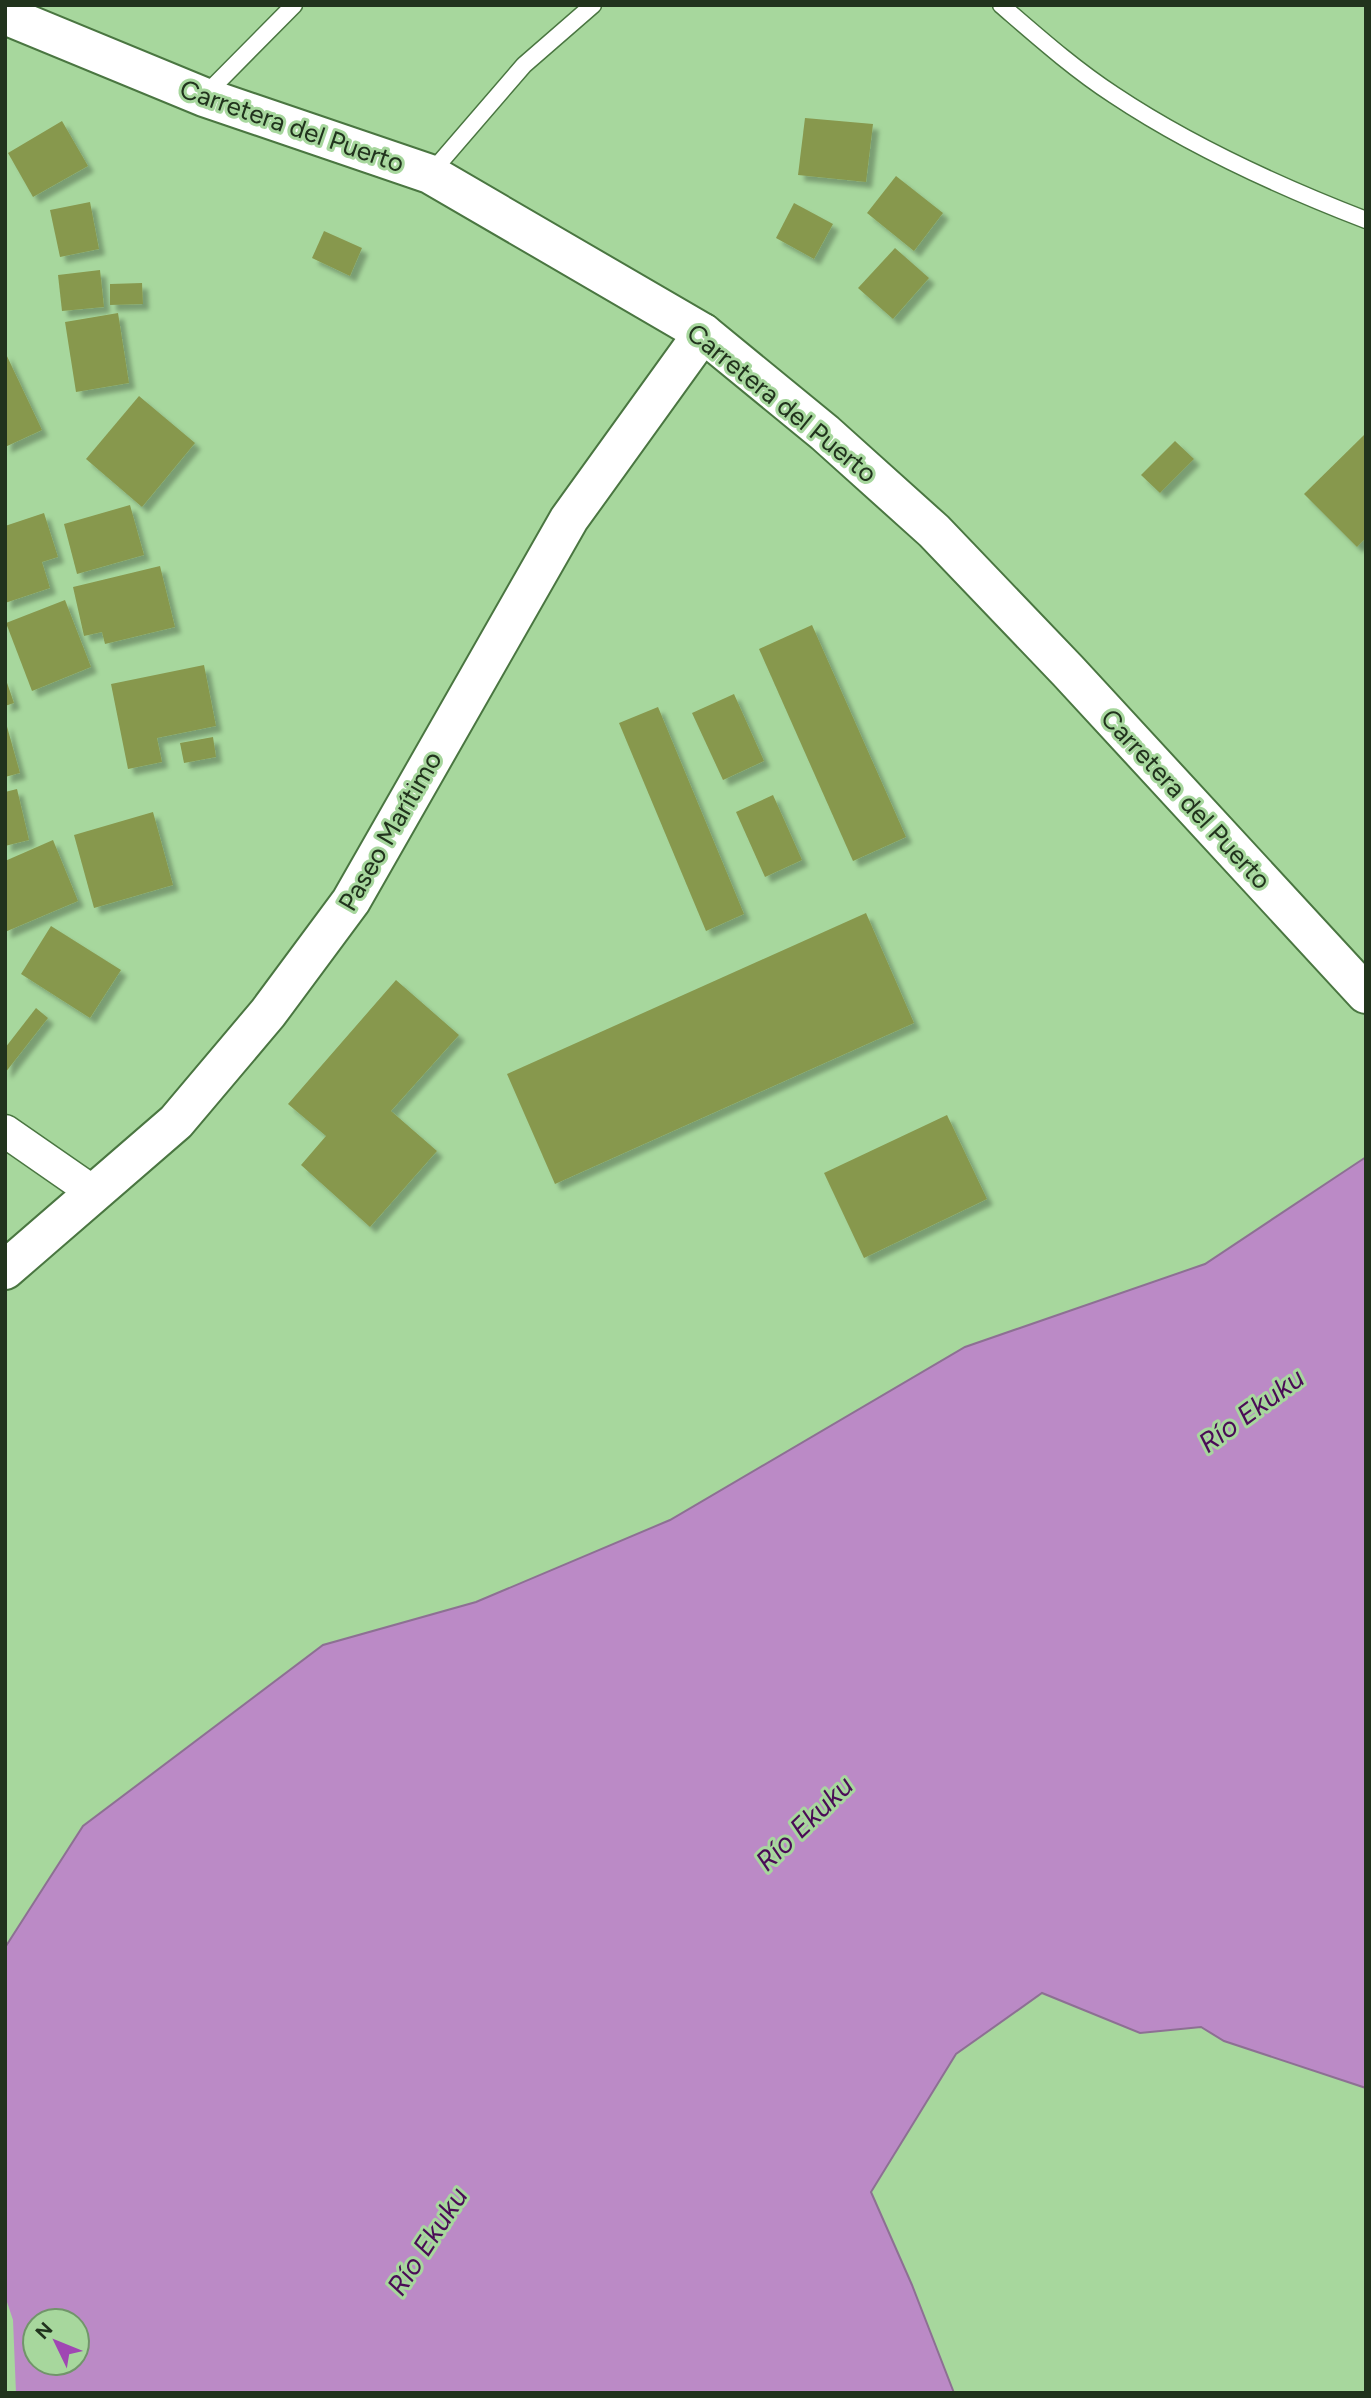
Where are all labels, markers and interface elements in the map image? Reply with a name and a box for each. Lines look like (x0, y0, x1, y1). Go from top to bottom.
street label: Carretera del Puerto (176, 73, 408, 179)
street label: Carretera del Puerto (681, 317, 883, 489)
street label: Carretera del Puerto (1094, 702, 1278, 896)
street label: Paseo Marítimo (331, 745, 449, 917)
water label: Río Ekuku (1192, 1360, 1310, 1460)
water label: Río Ekuku (748, 1768, 860, 1878)
water label: Río Ekuku (379, 2180, 475, 2302)
north arrow (21, 2307, 91, 2377)
text: N (31, 2318, 57, 2344)

